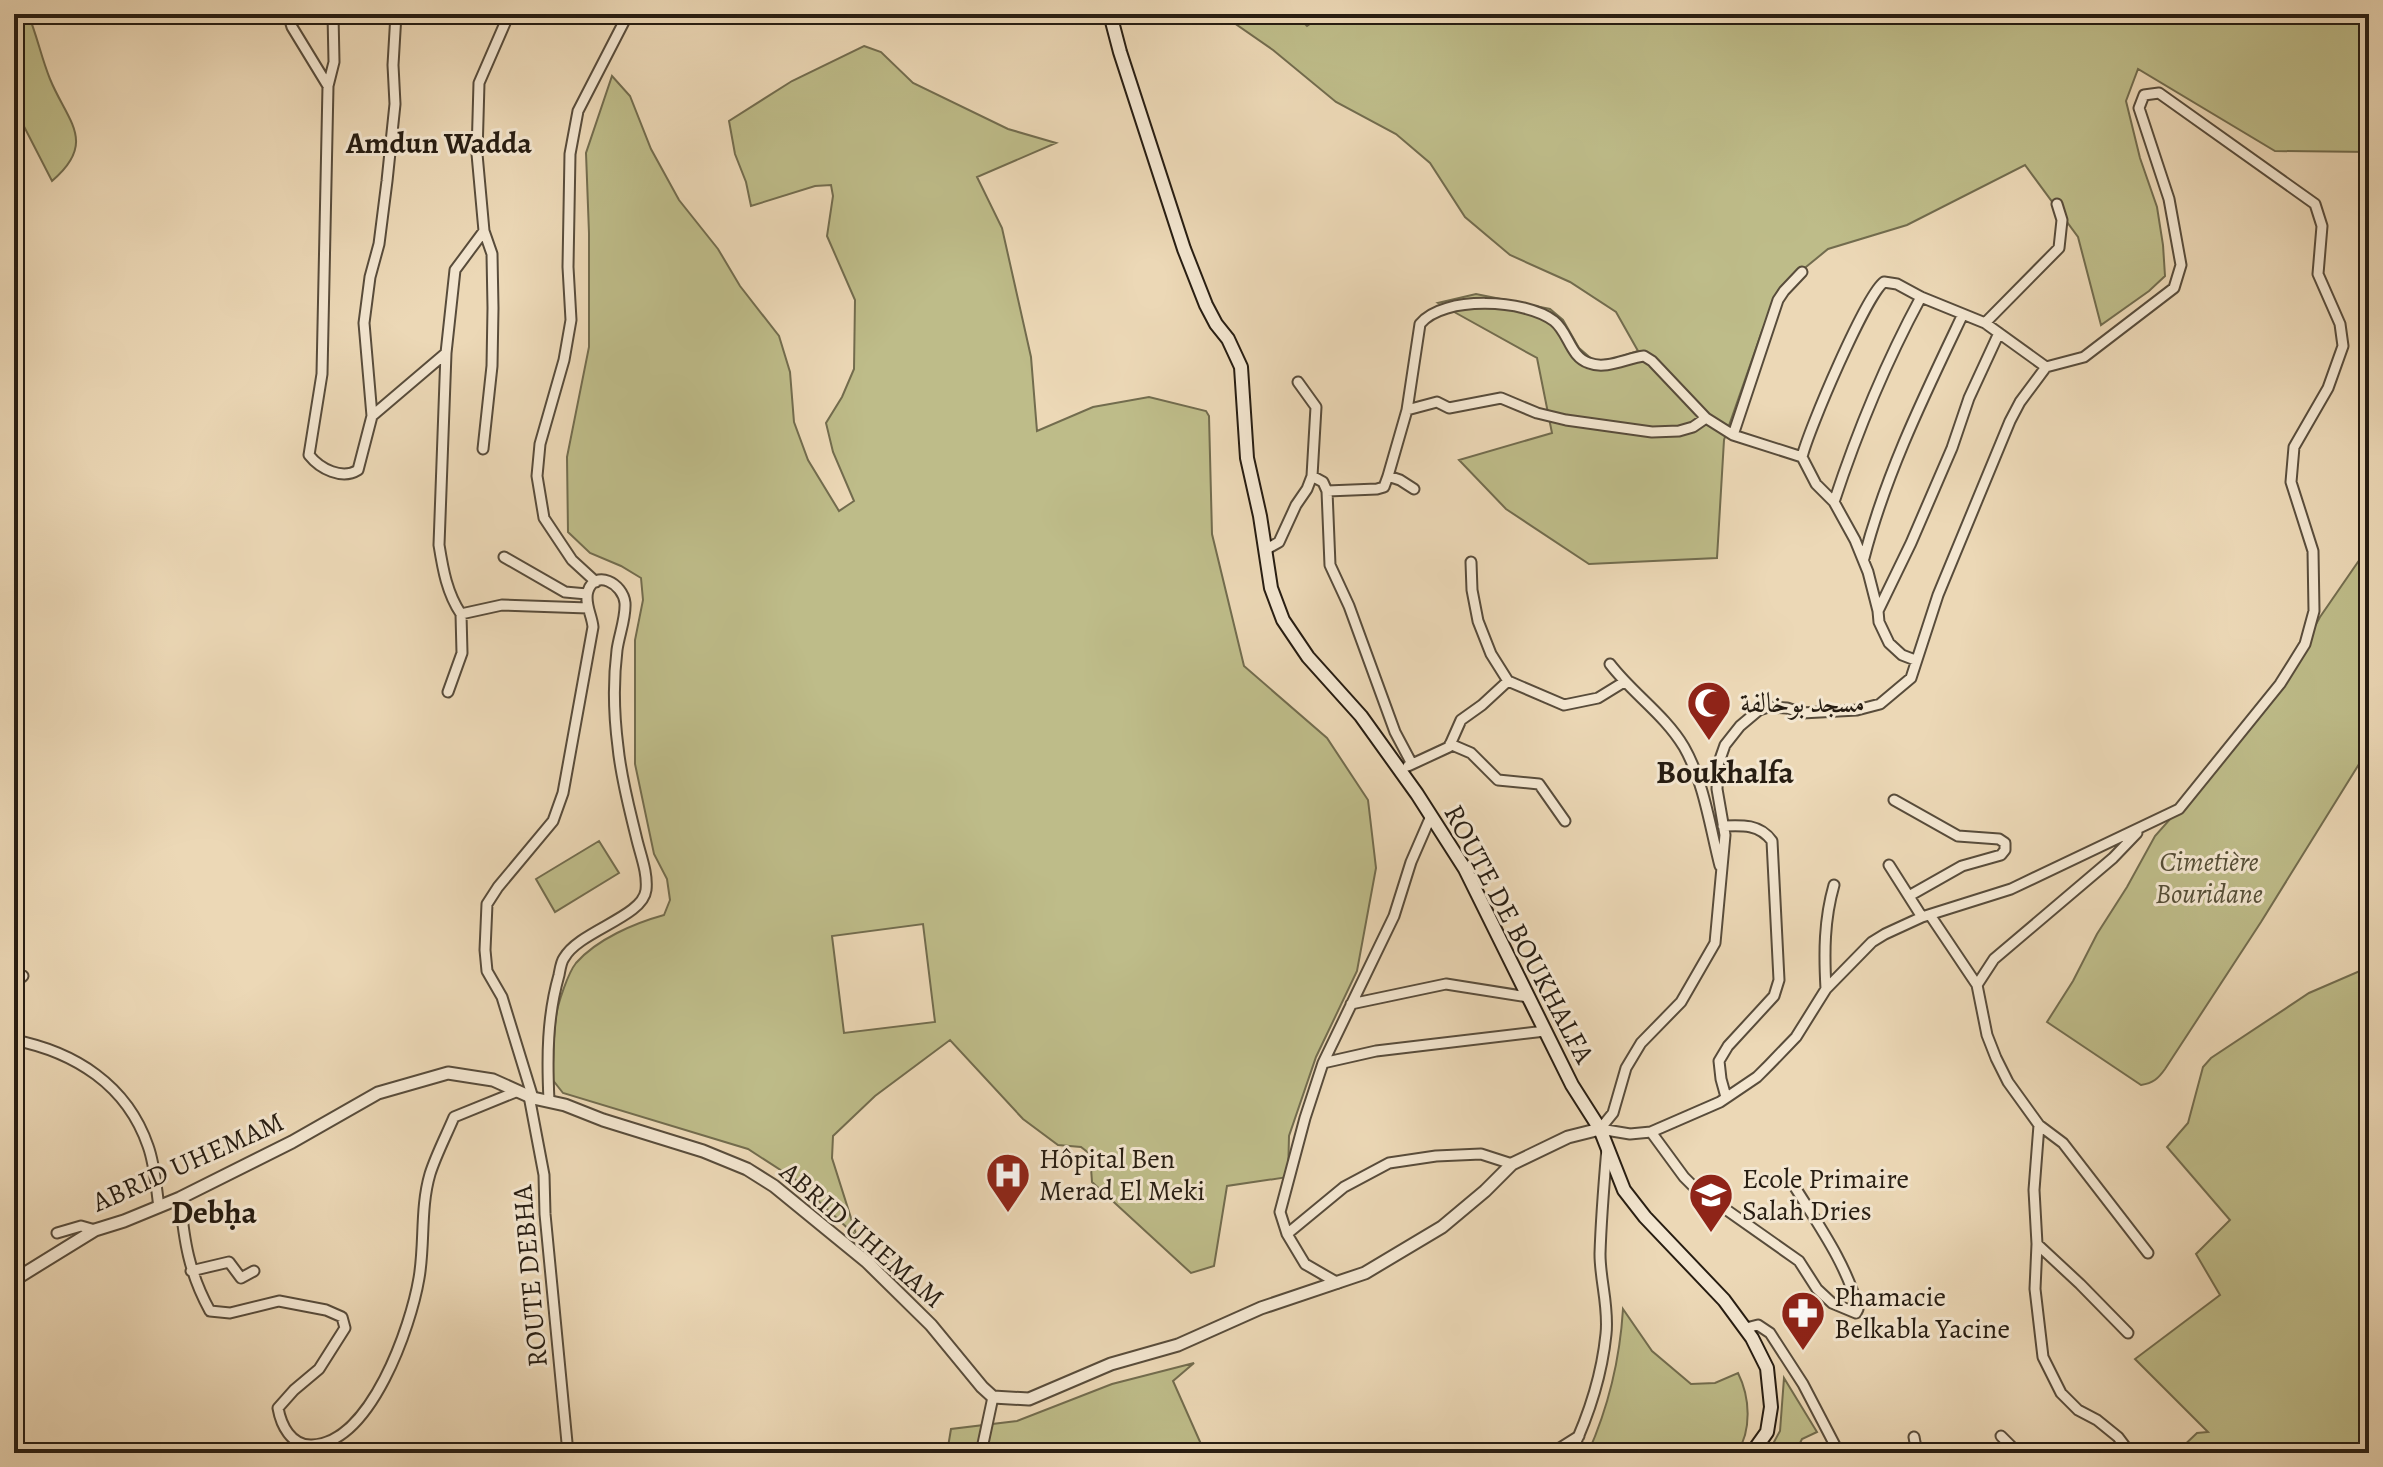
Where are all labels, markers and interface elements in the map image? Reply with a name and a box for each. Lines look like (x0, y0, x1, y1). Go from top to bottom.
district label: Amdun Wadda (345, 123, 532, 163)
mosque icon: مسجد بوخالفة (1685, 679, 1733, 742)
place label: مسجد بوخالفة (1740, 684, 1865, 722)
district label: Boukhalfa (1656, 750, 1794, 794)
street label: ROUTE DE BOUKHALFA (1435, 798, 1604, 1071)
park label: Cimetière Bouridane (2155, 843, 2263, 913)
street label: ABRID UHEMAM (85, 1103, 290, 1222)
place label: Hôpital Ben Merad El Meki (1039, 1140, 1205, 1210)
hospital icon: Hôpital Ben Merad El Meki (984, 1151, 1032, 1214)
street label: ABRID UHEMAM (771, 1152, 952, 1317)
place label: Ecole Primaire Salah Dries (1742, 1160, 1909, 1230)
school or university icon: Ecole Primaire Salah Dries (1687, 1171, 1735, 1234)
street label: ROUTE DEBHA (503, 1183, 557, 1369)
district label: Debḥa (171, 1190, 258, 1234)
place label: Phamacie Belkabla Yacine (1834, 1278, 2010, 1348)
pharmacy icon: Phamacie Belkabla Yacine (1779, 1289, 1827, 1352)

